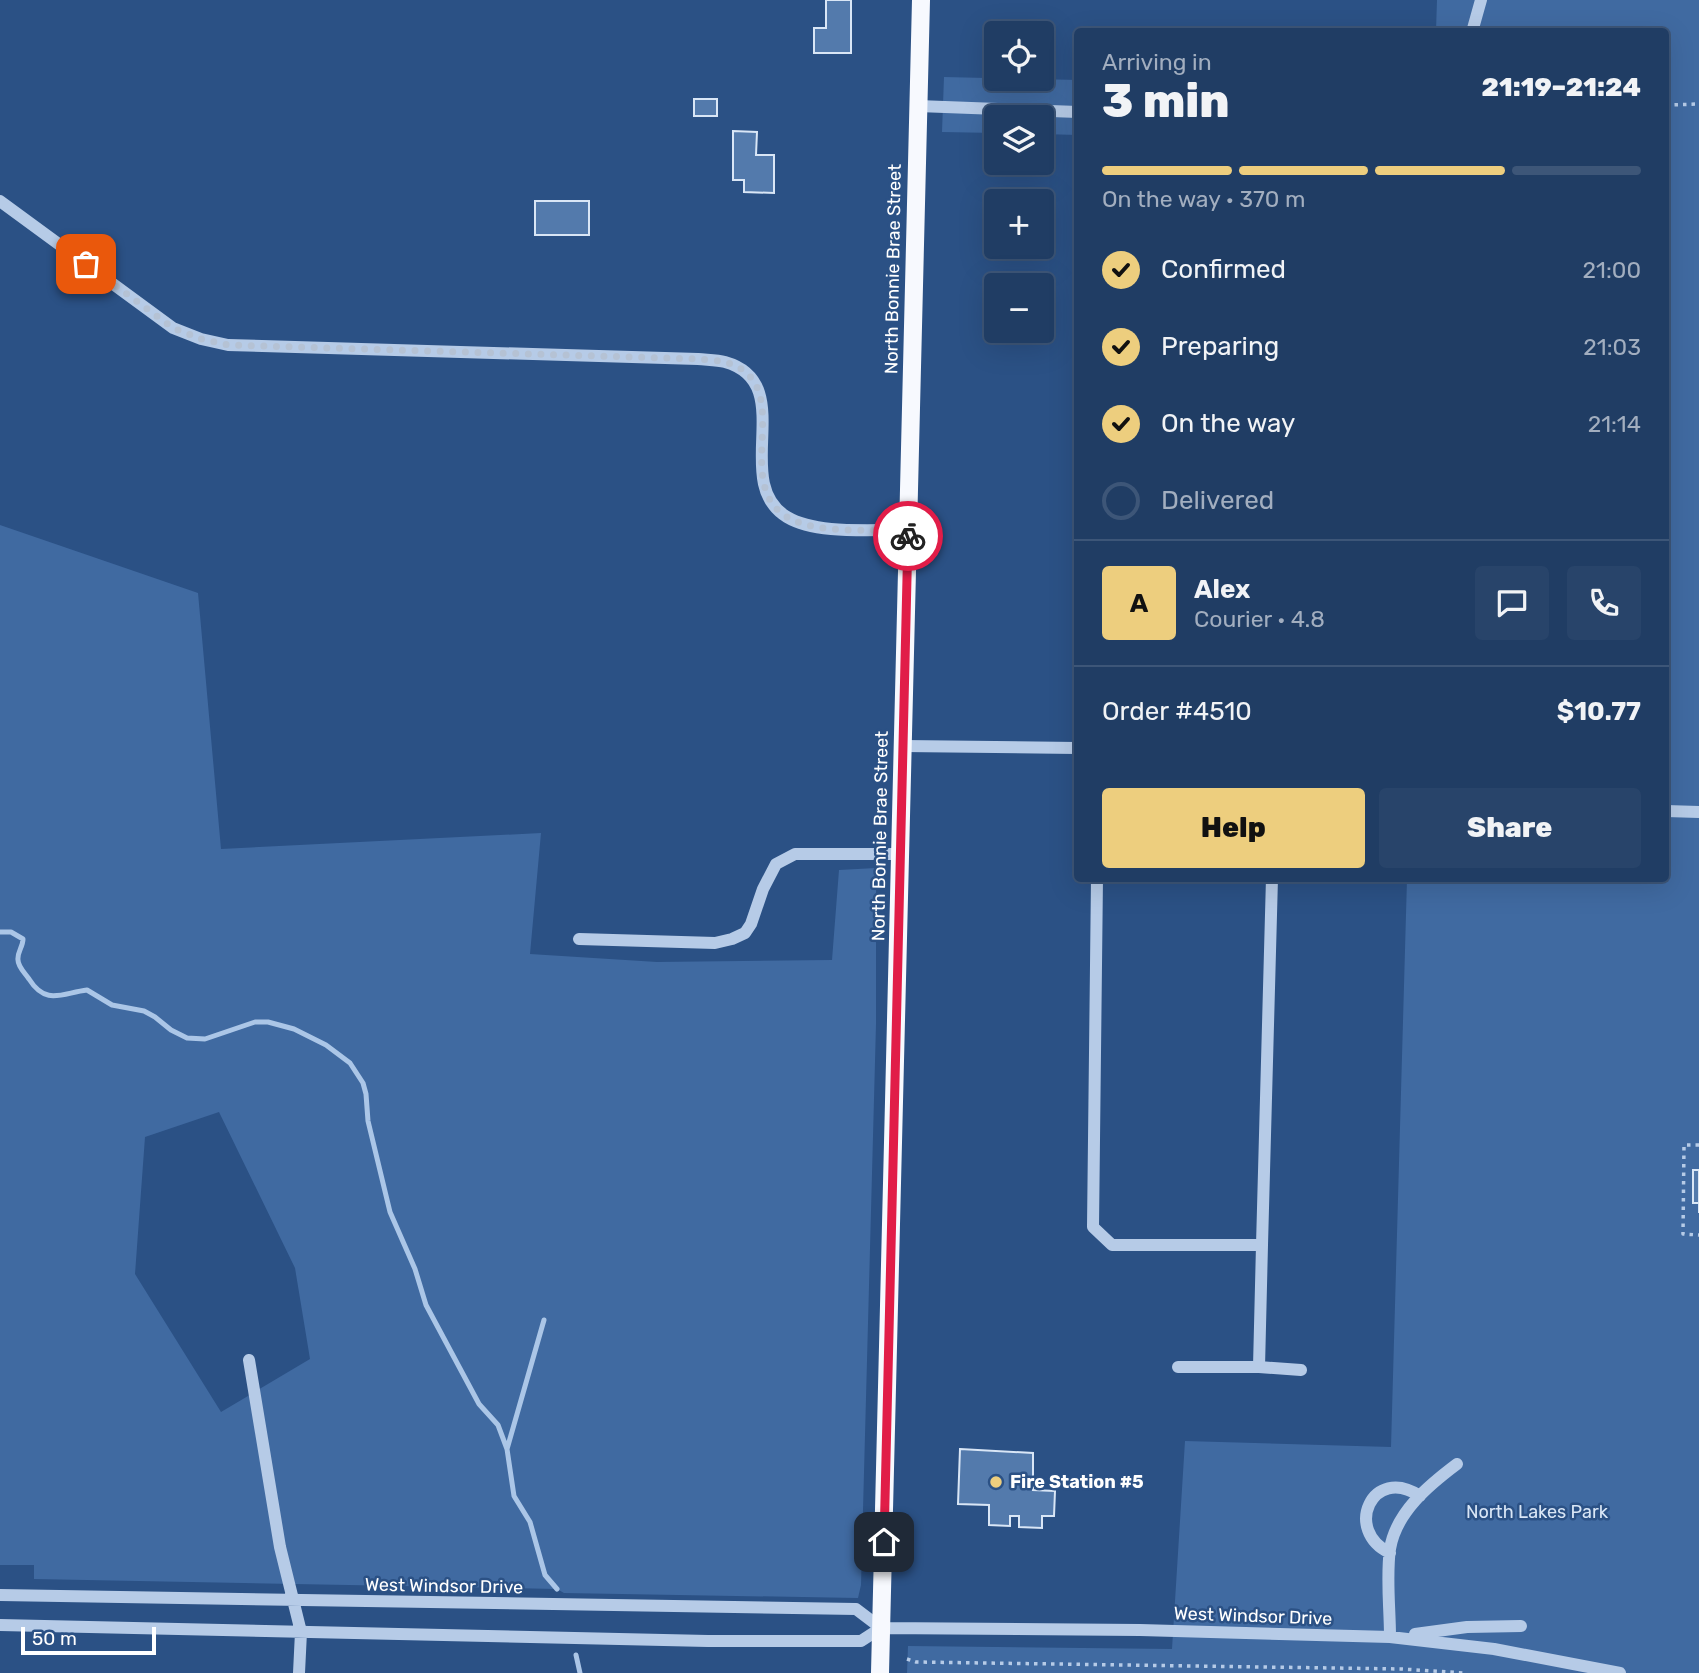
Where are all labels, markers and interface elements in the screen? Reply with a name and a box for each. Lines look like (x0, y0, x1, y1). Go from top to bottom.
map controls (984, 21, 1054, 343)
button: locate (984, 21, 1054, 91)
text: Arriving in (1102, 48, 1212, 76)
text: 21:19–21:24 (1481, 72, 1641, 103)
text: 3 min (1102, 74, 1230, 129)
button: layers (984, 105, 1054, 175)
street label: North Bonnie Brae Street (880, 164, 906, 374)
text: On the way · 370 m (1102, 185, 1305, 213)
button: + (984, 189, 1054, 259)
pin (56, 234, 116, 294)
icon: bag (67, 245, 105, 283)
icon: check (1102, 251, 1140, 289)
text: Confirmed (1161, 254, 1286, 285)
text: 21:00 (1583, 256, 1641, 284)
button: − (984, 273, 1054, 343)
icon: check (1102, 328, 1140, 366)
text: Preparing (1161, 331, 1279, 362)
text: 21:03 (1583, 333, 1641, 361)
icon: check (1102, 405, 1140, 443)
text: On the way (1161, 408, 1295, 439)
text: 21:14 (1588, 410, 1641, 438)
text: Delivered (1161, 485, 1274, 516)
courier (873, 501, 943, 571)
icon: bike (889, 517, 927, 555)
button: chat (1475, 566, 1549, 640)
button: phone (1567, 566, 1641, 640)
text: Alex (1194, 574, 1250, 605)
text: A (1130, 588, 1148, 619)
text: Courier · 4.8 (1194, 605, 1325, 633)
text: Order #4510 (1102, 696, 1252, 727)
text: $10.77 (1557, 696, 1641, 727)
street label: North Bonnie Brae Street (867, 731, 893, 941)
button: Help (1102, 788, 1365, 868)
button: Share (1379, 788, 1641, 868)
place label: Fire Station #5 (1010, 1471, 1144, 1493)
marker: Fire Station #5 (988, 1474, 1004, 1490)
park label: North Lakes Park (1466, 1501, 1609, 1523)
pin (854, 1512, 914, 1572)
icon: home (865, 1523, 903, 1561)
street label: West Windsor Drive (365, 1574, 523, 1598)
street label: West Windsor Drive (1173, 1602, 1333, 1630)
scale bar (21, 1624, 156, 1656)
text: 50 m (32, 1627, 77, 1650)

